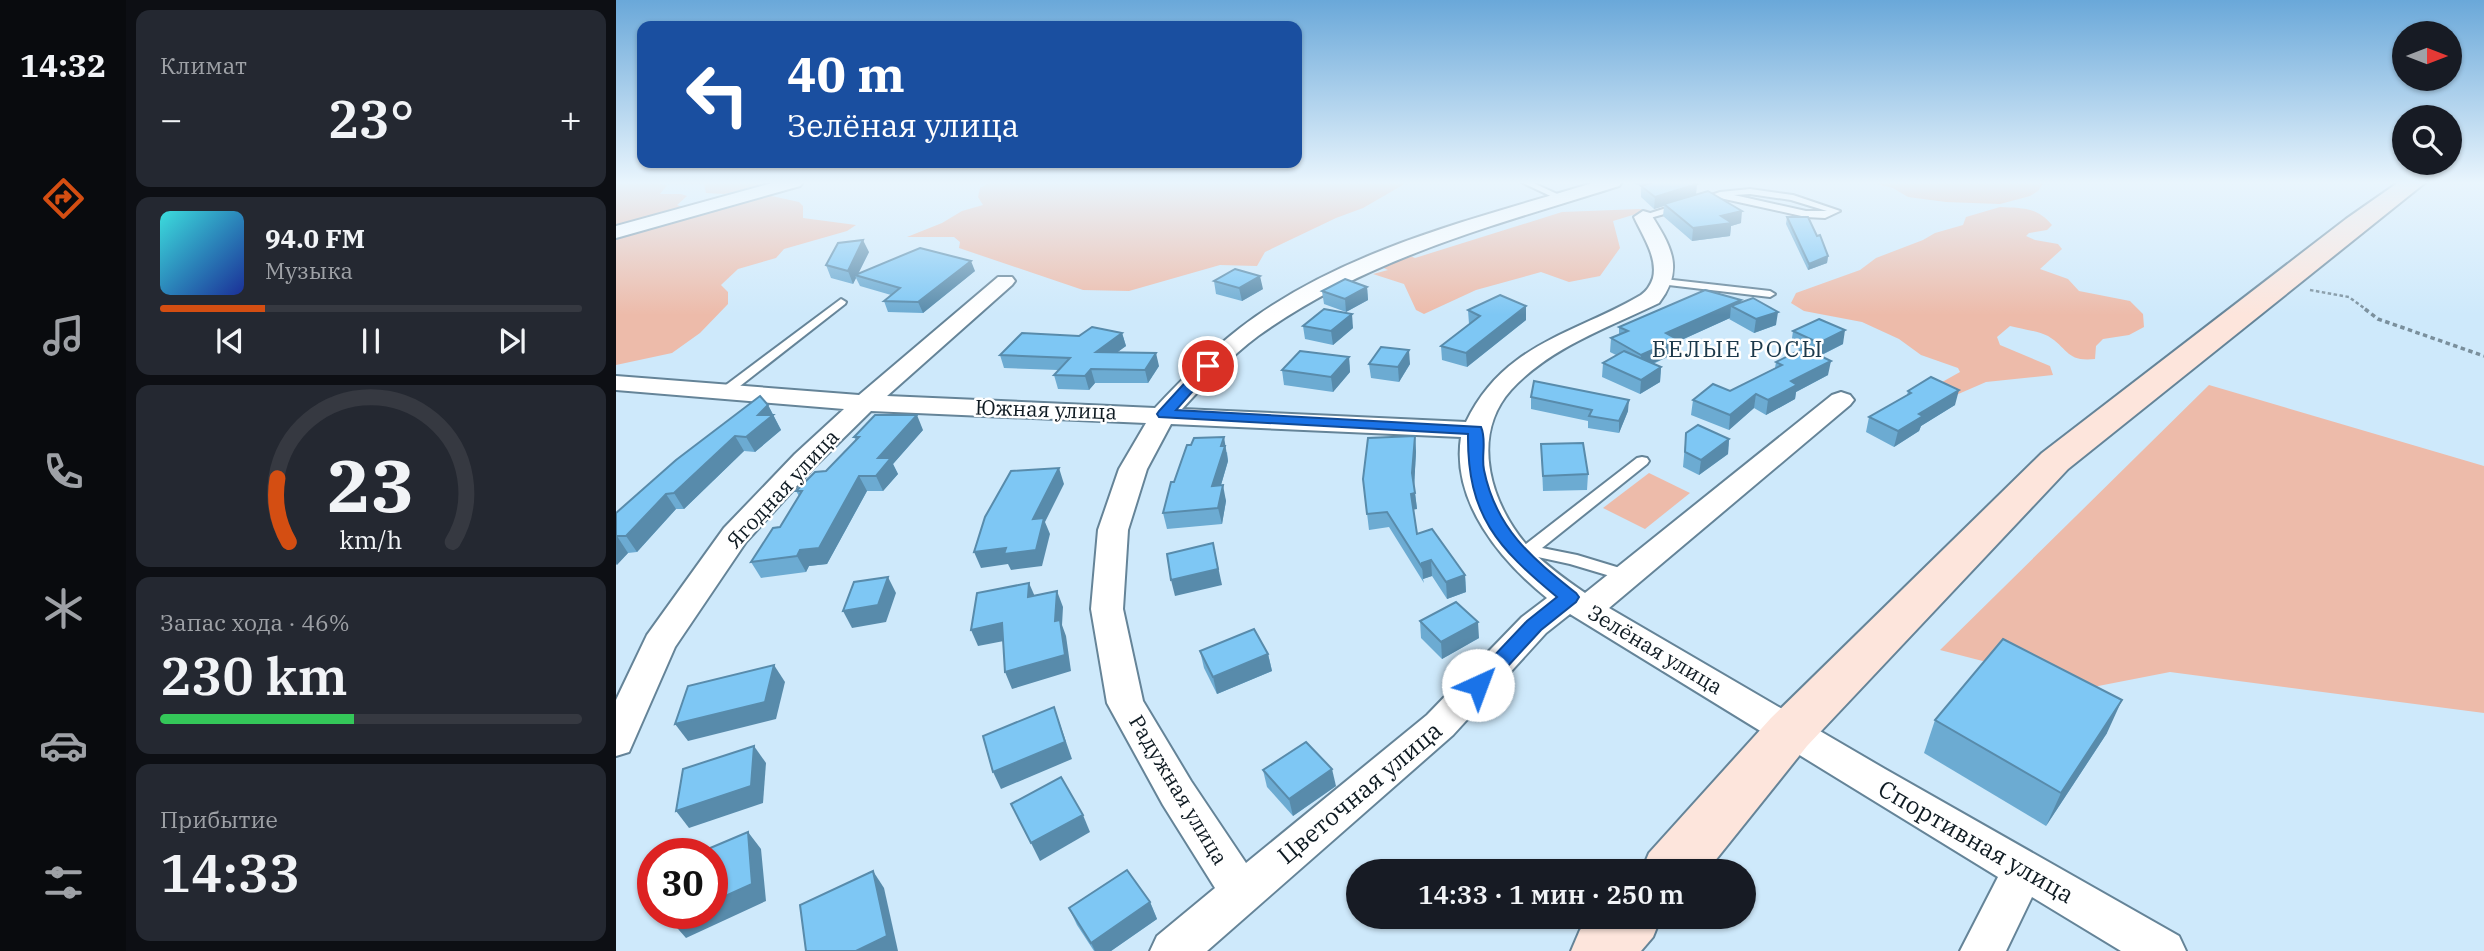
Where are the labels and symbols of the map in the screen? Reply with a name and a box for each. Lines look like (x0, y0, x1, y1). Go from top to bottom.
north arrow (2392, 21, 2462, 91)
district label: БЕЛЫЕ РОСЫ (1652, 333, 1824, 363)
pin (1178, 336, 1238, 396)
street label: Южная улица (975, 393, 1117, 425)
street label: Ягодная улица (720, 423, 845, 554)
street label: Зелёная улица (1583, 598, 1728, 700)
position arrow (1441, 648, 1515, 722)
street label: Радужная улица (1123, 709, 1235, 870)
street label: Цветочная улица (1270, 714, 1448, 871)
street label: Спортивная улица (1873, 772, 2080, 910)
speed limit sign: 30 (637, 838, 728, 929)

